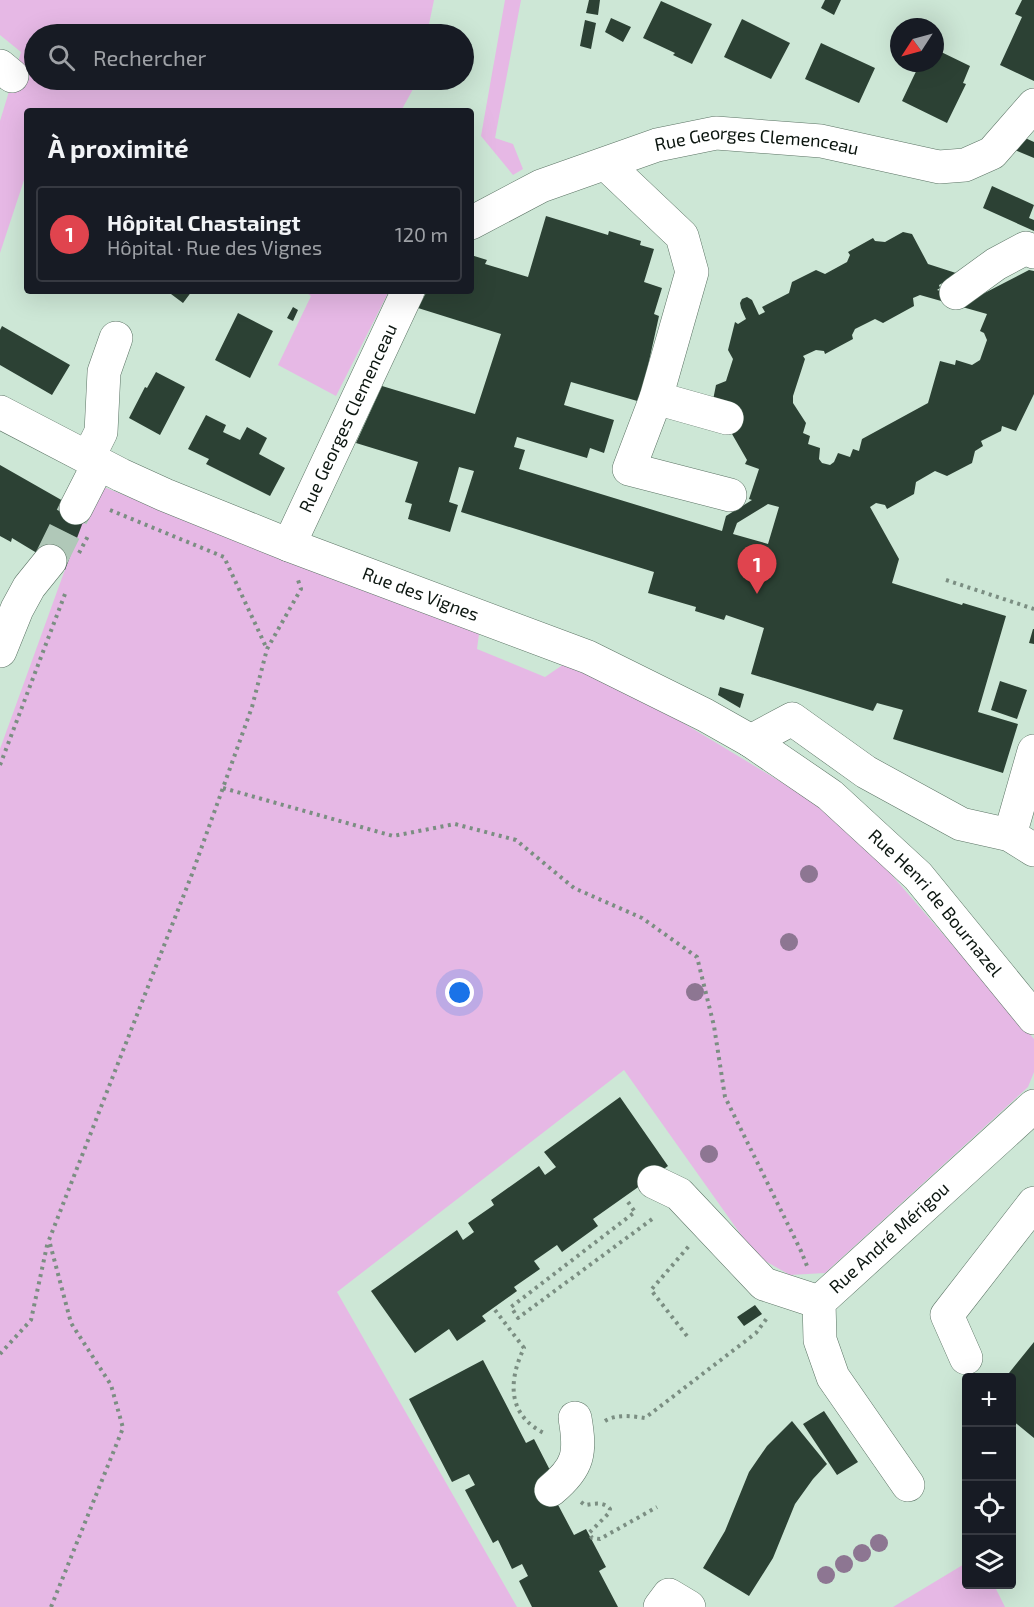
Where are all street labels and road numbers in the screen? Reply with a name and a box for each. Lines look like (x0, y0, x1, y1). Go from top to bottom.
street label: Rue Georges Clemenceau (652, 120, 861, 159)
street label: Rue Georges Clemenceau (294, 320, 401, 516)
street label: Rue des Vignes (360, 562, 482, 625)
street label: Rue Henri de Bournazel (864, 824, 1008, 981)
street label: Rue André Mérigou (824, 1177, 953, 1297)

